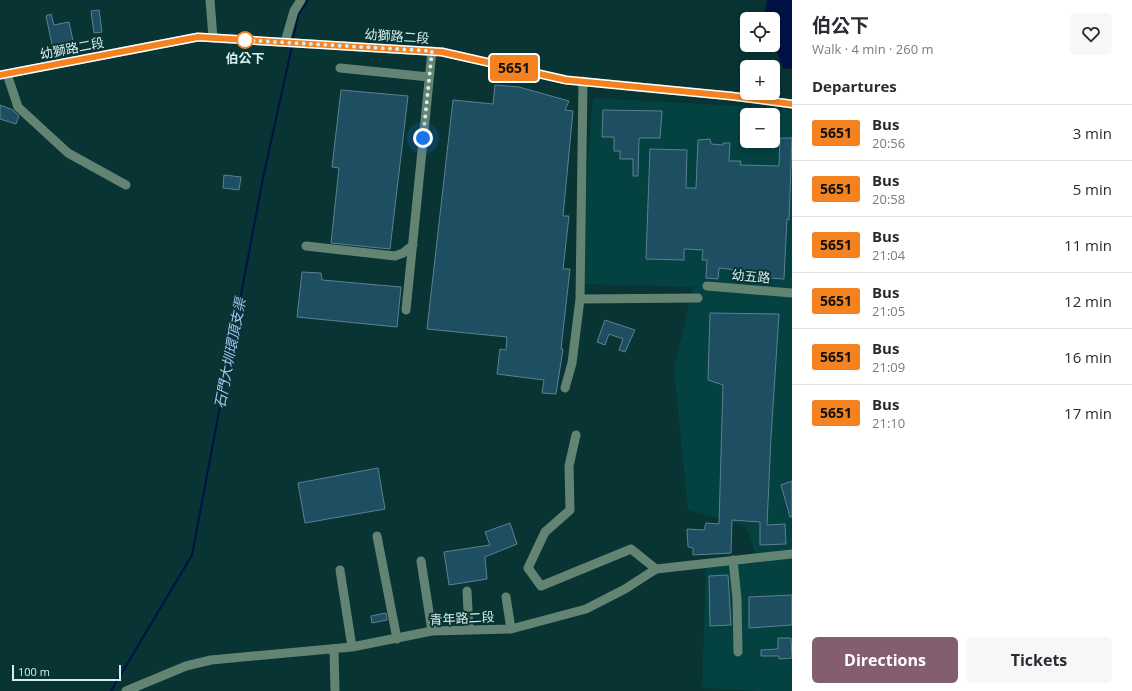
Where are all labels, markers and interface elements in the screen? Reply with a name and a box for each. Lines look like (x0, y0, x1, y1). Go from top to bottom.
map controls (740, 12, 780, 148)
button: locate (740, 12, 780, 52)
text: 伯公下 (812, 12, 869, 38)
button: heart (1070, 13, 1112, 55)
street label: 幼獅路二段 (364, 25, 430, 47)
marker: 伯公下 (236, 31, 254, 49)
street label: 幼獅路二段 (38, 33, 106, 63)
text: Walk · 4 min · 260 m (812, 40, 934, 58)
place label: 伯公下 (225, 49, 265, 67)
line badge: 5651 (486, 55, 542, 81)
text: 5651 (498, 58, 530, 77)
button: + (740, 60, 780, 100)
text: Departures (812, 76, 897, 96)
button: − (740, 108, 780, 148)
text: Bus (872, 114, 899, 134)
text: 5651 (820, 123, 852, 142)
text: 3 min (1073, 123, 1112, 143)
your location (413, 128, 433, 148)
text: 20:56 (872, 134, 905, 152)
text: Bus (872, 170, 899, 190)
text: 5651 (820, 179, 852, 198)
text: 5 min (1073, 179, 1112, 199)
text: 20:58 (872, 190, 905, 208)
text: Bus (872, 226, 899, 246)
text: 5651 (820, 235, 852, 254)
text: 11 min (1064, 235, 1112, 255)
text: 21:04 (872, 246, 905, 264)
street label: 幼五路 (731, 265, 771, 287)
text: Bus (872, 282, 899, 302)
text: 5651 (820, 291, 852, 310)
text: 12 min (1064, 291, 1112, 311)
water label: 石門大圳環頂支渠 (209, 294, 250, 410)
text: 21:05 (872, 302, 905, 320)
text: Bus (872, 338, 899, 358)
text: 5651 (820, 347, 852, 366)
text: 16 min (1064, 347, 1112, 367)
text: 21:09 (872, 358, 905, 376)
text: Bus (872, 394, 899, 414)
text: 5651 (820, 403, 852, 422)
text: 17 min (1064, 403, 1112, 423)
text: 21:10 (872, 414, 905, 432)
street label: 青年路二段 (429, 607, 495, 629)
button: Directions (812, 637, 958, 683)
button: Tickets (966, 637, 1112, 683)
scale bar (12, 663, 121, 682)
text: 100 m (18, 664, 50, 679)

